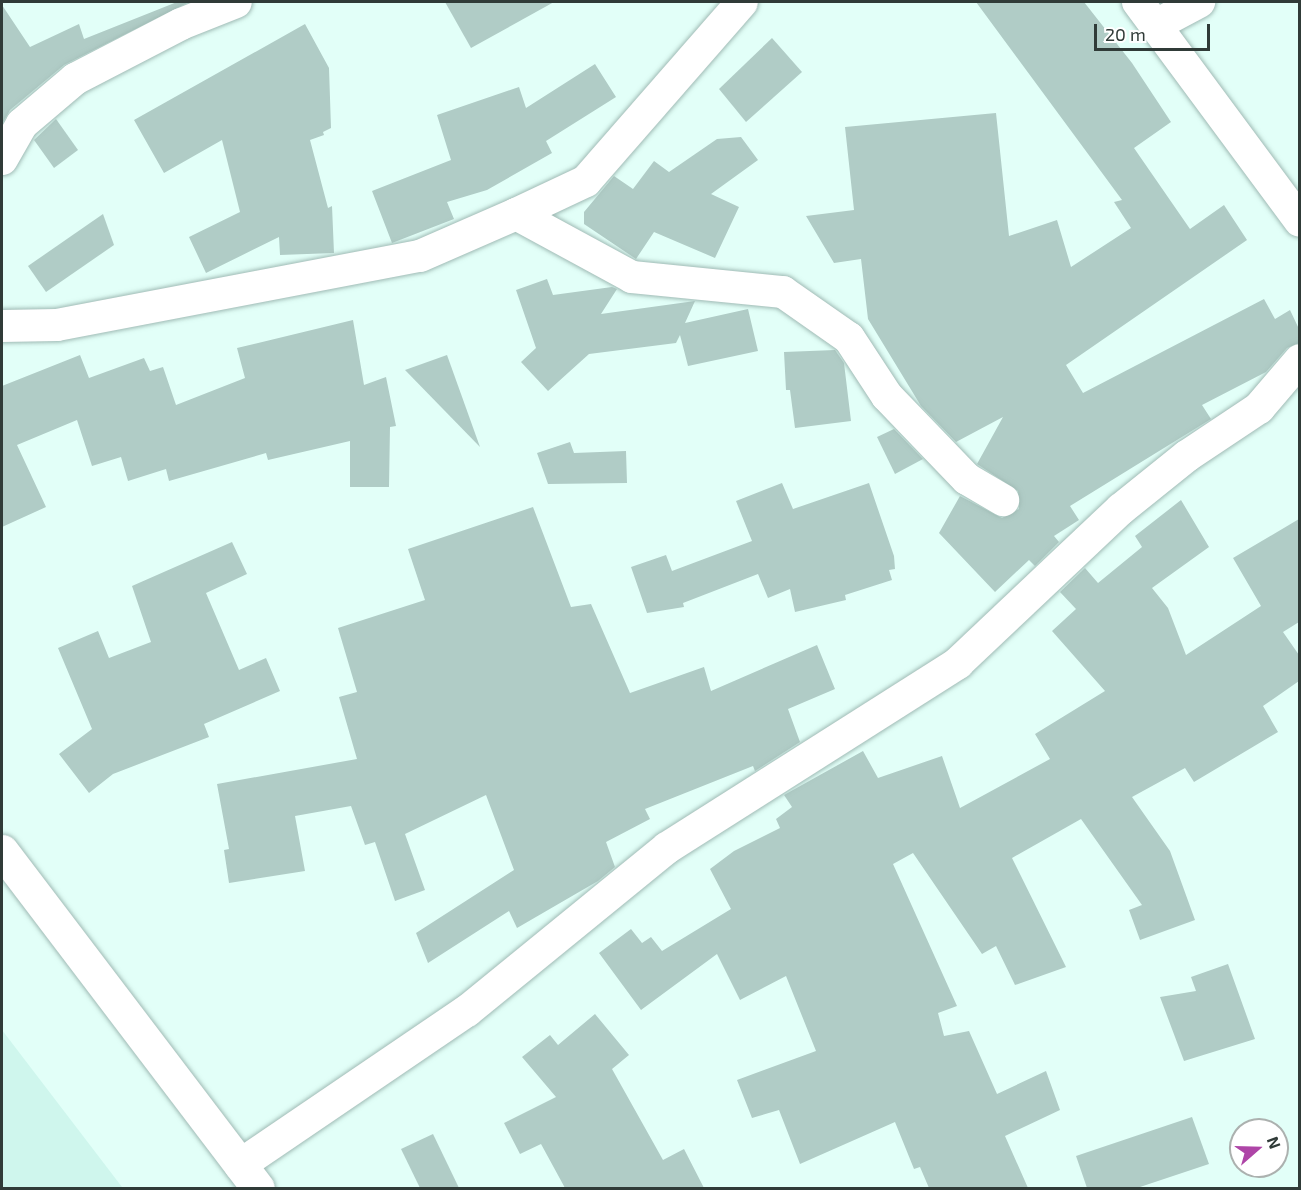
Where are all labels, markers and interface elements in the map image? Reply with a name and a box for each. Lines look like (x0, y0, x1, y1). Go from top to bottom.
scale bar (1097, 12, 1212, 50)
text: 20 m (1105, 23, 1146, 45)
north arrow (1229, 1118, 1289, 1178)
text: N (1264, 1134, 1285, 1151)

